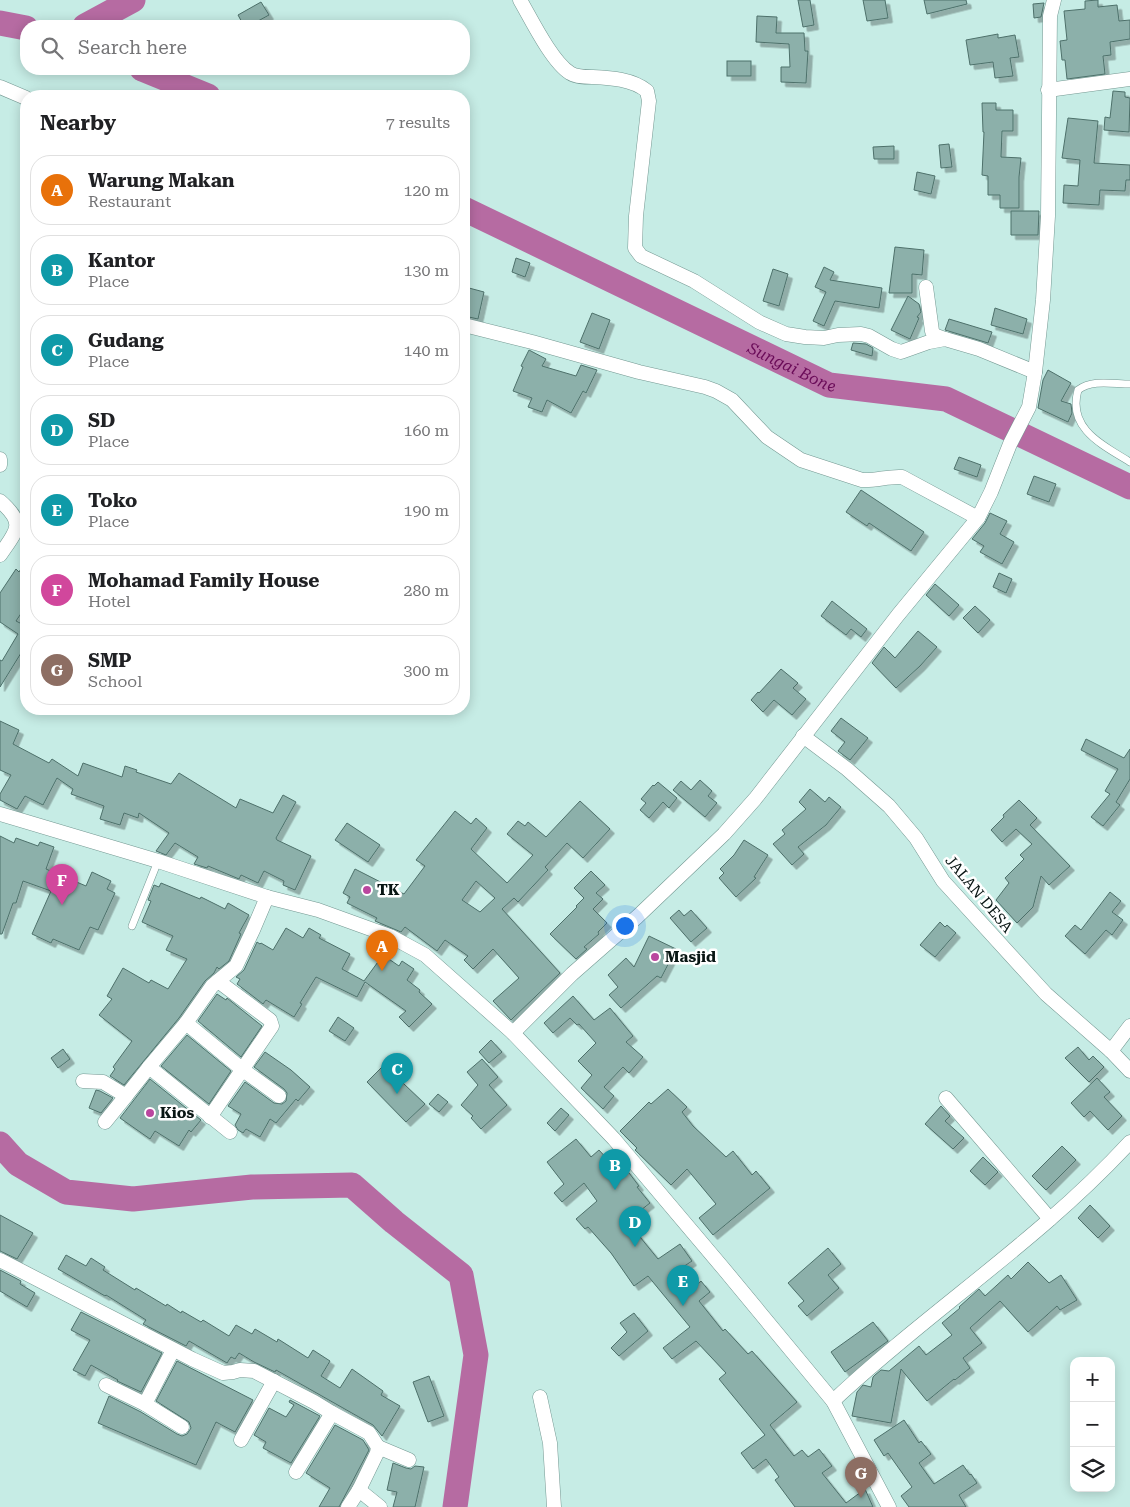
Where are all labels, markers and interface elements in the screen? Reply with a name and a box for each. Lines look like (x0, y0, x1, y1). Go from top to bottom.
search box (20, 20, 470, 75)
icon: search (38, 34, 66, 62)
text: Search here (78, 36, 187, 59)
text: Nearby (40, 111, 116, 135)
text: 7 results (386, 113, 450, 132)
text: Warung Makan (88, 169, 235, 192)
text: A (51, 181, 63, 200)
text: 120 m (403, 181, 449, 200)
text: Restaurant (88, 192, 171, 211)
text: Kantor (88, 249, 155, 272)
text: B (51, 261, 63, 280)
text: 130 m (403, 261, 449, 280)
text: Place (88, 272, 129, 291)
text: Gudang (88, 329, 164, 352)
water label: Sungai Bone (743, 338, 837, 396)
text: C (51, 341, 63, 360)
text: 140 m (403, 341, 449, 360)
text: Place (88, 352, 129, 371)
text: SD (88, 409, 115, 432)
text: D (51, 421, 63, 440)
text: 160 m (403, 421, 449, 440)
text: Place (88, 432, 129, 451)
text: Toko (88, 489, 137, 512)
text: E (52, 501, 62, 520)
text: 190 m (403, 501, 449, 520)
text: Place (88, 512, 129, 531)
text: Mohamad Family House (88, 569, 319, 592)
text: F (52, 581, 62, 600)
text: 280 m (403, 581, 449, 600)
text: Hotel (88, 592, 130, 611)
text: SMP (88, 649, 131, 672)
text: G (51, 661, 63, 680)
text: 300 m (403, 661, 449, 680)
text: School (88, 672, 142, 691)
street label: JALAN DESA (942, 852, 1017, 937)
pin: F (46, 864, 78, 905)
place label: TK (377, 881, 400, 899)
marker: TK (361, 884, 373, 896)
your location (612, 913, 638, 939)
pin: A (366, 930, 398, 971)
place label: Masjid (665, 948, 716, 966)
marker: Masjid (649, 951, 661, 963)
pin: C (381, 1053, 413, 1094)
place label: Kios (160, 1104, 194, 1122)
marker: Kios (144, 1107, 156, 1119)
pin: B (599, 1149, 631, 1190)
pin: D (619, 1206, 651, 1247)
pin: E (667, 1265, 699, 1306)
map controls (1070, 1357, 1115, 1492)
button: + (1070, 1357, 1115, 1402)
button: − (1070, 1402, 1115, 1447)
button: layers (1070, 1447, 1115, 1492)
pin: G (845, 1457, 877, 1498)

